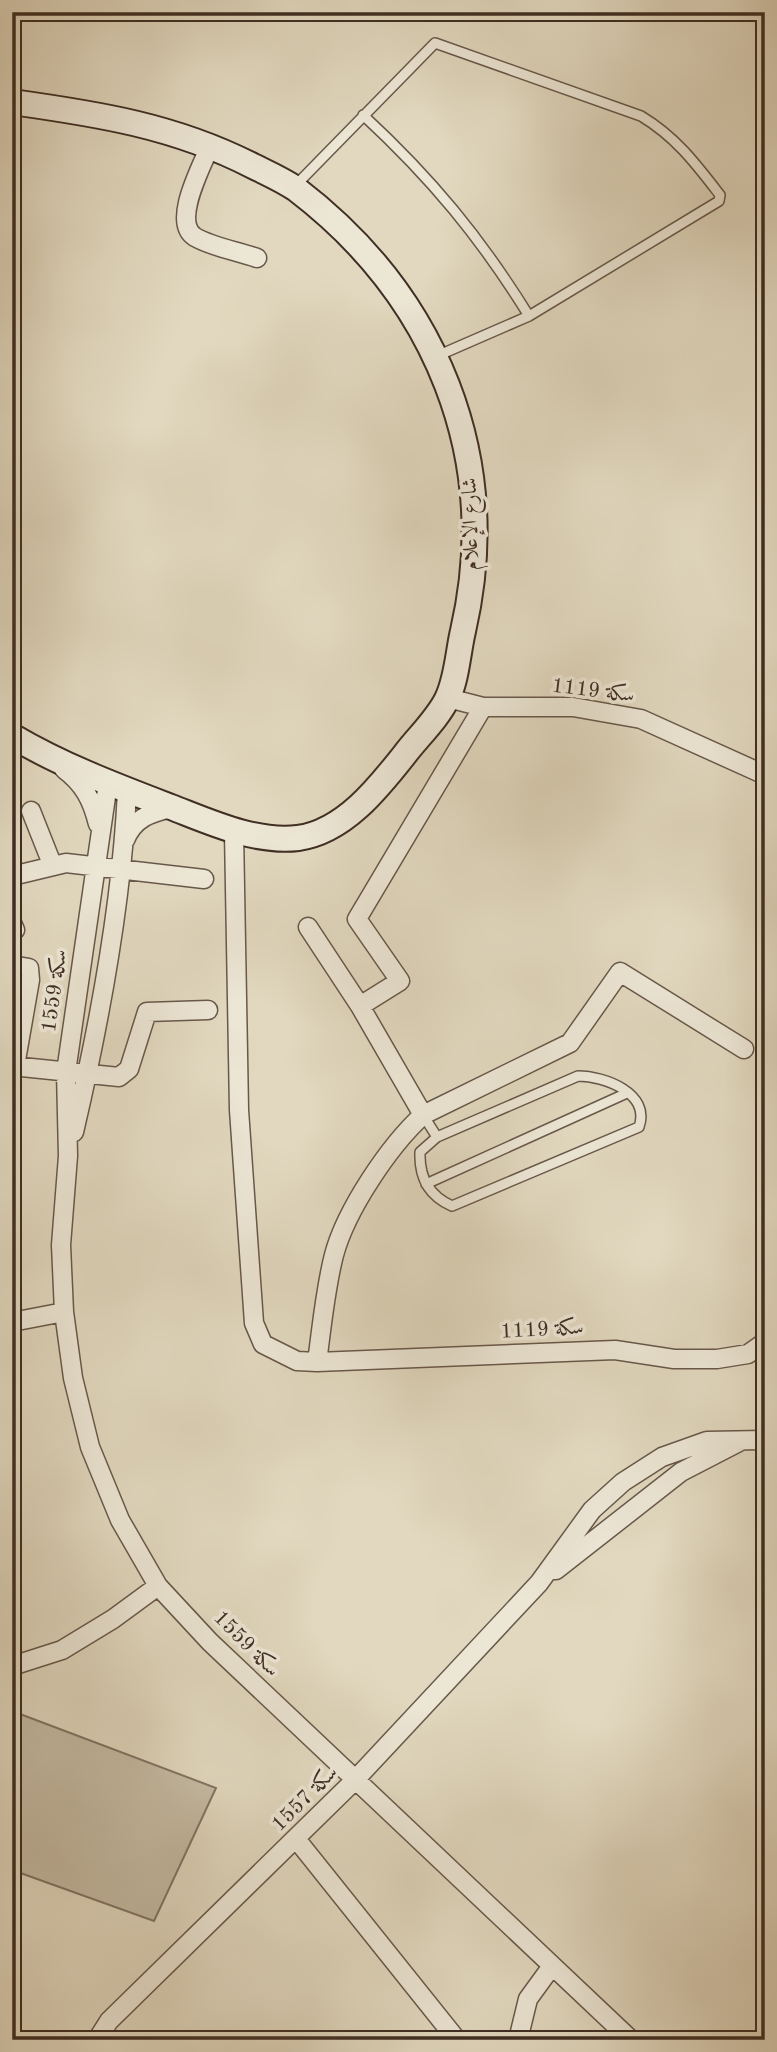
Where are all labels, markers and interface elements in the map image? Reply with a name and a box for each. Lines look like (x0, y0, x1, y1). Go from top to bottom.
street label: شارع الإعلام (460, 477, 488, 570)
street label: سكة 1119 (550, 674, 636, 706)
street label: سكة 1559 (37, 948, 71, 1034)
street label: سكة 1119 (500, 1315, 584, 1343)
street label: سكة 1559 (209, 1606, 284, 1681)
street label: سكة 1557 (267, 1761, 342, 1836)

